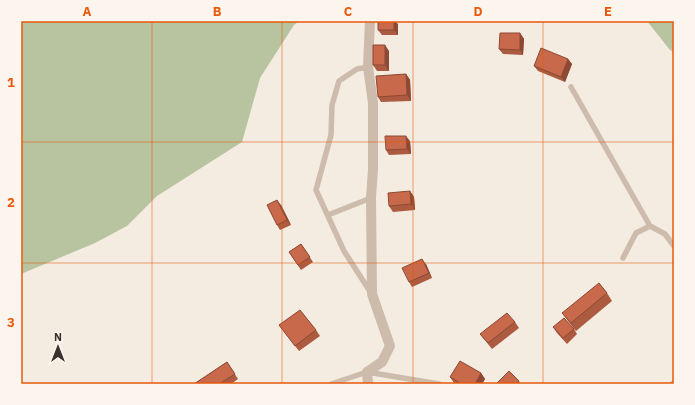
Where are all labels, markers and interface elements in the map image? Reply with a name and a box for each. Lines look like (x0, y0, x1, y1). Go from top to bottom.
text: A (83, 3, 92, 20)
text: B (213, 3, 222, 20)
text: C (344, 3, 353, 20)
text: D (473, 3, 483, 20)
text: E (604, 3, 612, 20)
text: 1 (7, 74, 15, 91)
text: 2 (7, 194, 15, 211)
text: 3 (7, 314, 15, 331)
north arrow (38, 327, 78, 367)
text: N (54, 330, 62, 344)

